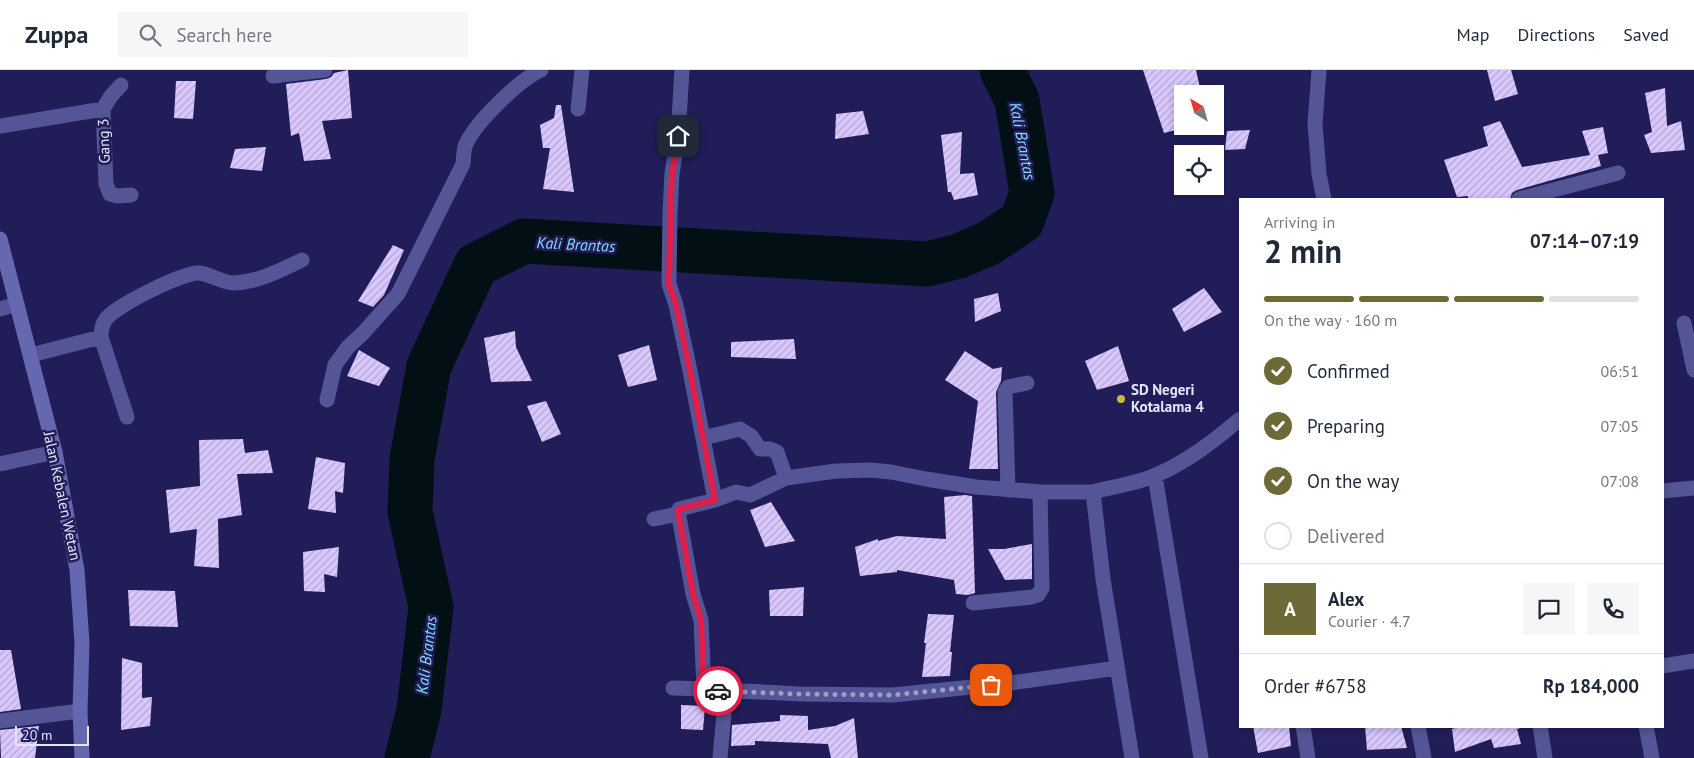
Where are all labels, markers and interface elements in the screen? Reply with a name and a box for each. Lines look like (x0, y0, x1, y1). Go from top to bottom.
search box (118, 12, 468, 57)
text: Zuppa (25, 19, 88, 50)
icon: search (136, 21, 164, 49)
text: Search here (176, 23, 272, 47)
text: Map (1457, 23, 1489, 46)
text: Directions (1517, 23, 1595, 46)
text: Saved (1623, 23, 1669, 46)
north arrow (1174, 85, 1224, 135)
map controls (1174, 85, 1224, 195)
water label: Kali Brantas (1006, 100, 1040, 182)
pin (657, 115, 699, 157)
street label: Gang 3 (93, 118, 114, 164)
icon: home (664, 122, 692, 150)
button: locate (1174, 145, 1224, 195)
text: Arriving in (1264, 212, 1335, 232)
text: 07:14–07:19 (1530, 229, 1639, 253)
text: 2 min (1264, 230, 1342, 272)
water label: Kali Brantas (536, 232, 616, 256)
text: On the way · 160 m (1264, 310, 1397, 330)
icon: check (1264, 357, 1292, 385)
text: Confirmed (1307, 359, 1390, 383)
text: 06:51 (1601, 361, 1639, 381)
place label: SD Negeri Kotalama 4 (1131, 380, 1204, 416)
marker: SD Negeri Kotalama 4 (1115, 393, 1127, 405)
icon: check (1264, 412, 1292, 440)
text: Preparing (1307, 414, 1385, 438)
text: 07:05 (1601, 416, 1639, 436)
street label: Jalan Kebalen Wetan (39, 429, 85, 562)
icon: check (1264, 467, 1292, 495)
text: On the way (1307, 469, 1399, 493)
text: 07:08 (1601, 471, 1639, 491)
text: Delivered (1307, 524, 1385, 548)
button: chat (1523, 583, 1575, 635)
button: phone (1587, 583, 1639, 635)
text: Alex (1328, 587, 1364, 611)
text: A (1284, 597, 1296, 621)
text: Courier · 4.7 (1328, 611, 1411, 631)
water label: Kali Brantas (411, 614, 441, 695)
pin (970, 664, 1012, 706)
courier (693, 666, 743, 716)
icon: bag (977, 671, 1005, 699)
text: Order #6758 (1264, 674, 1367, 698)
text: Rp 184,000 (1543, 674, 1639, 698)
icon: car (704, 677, 732, 705)
scale bar (15, 723, 89, 746)
text: 20 m (22, 726, 52, 744)

